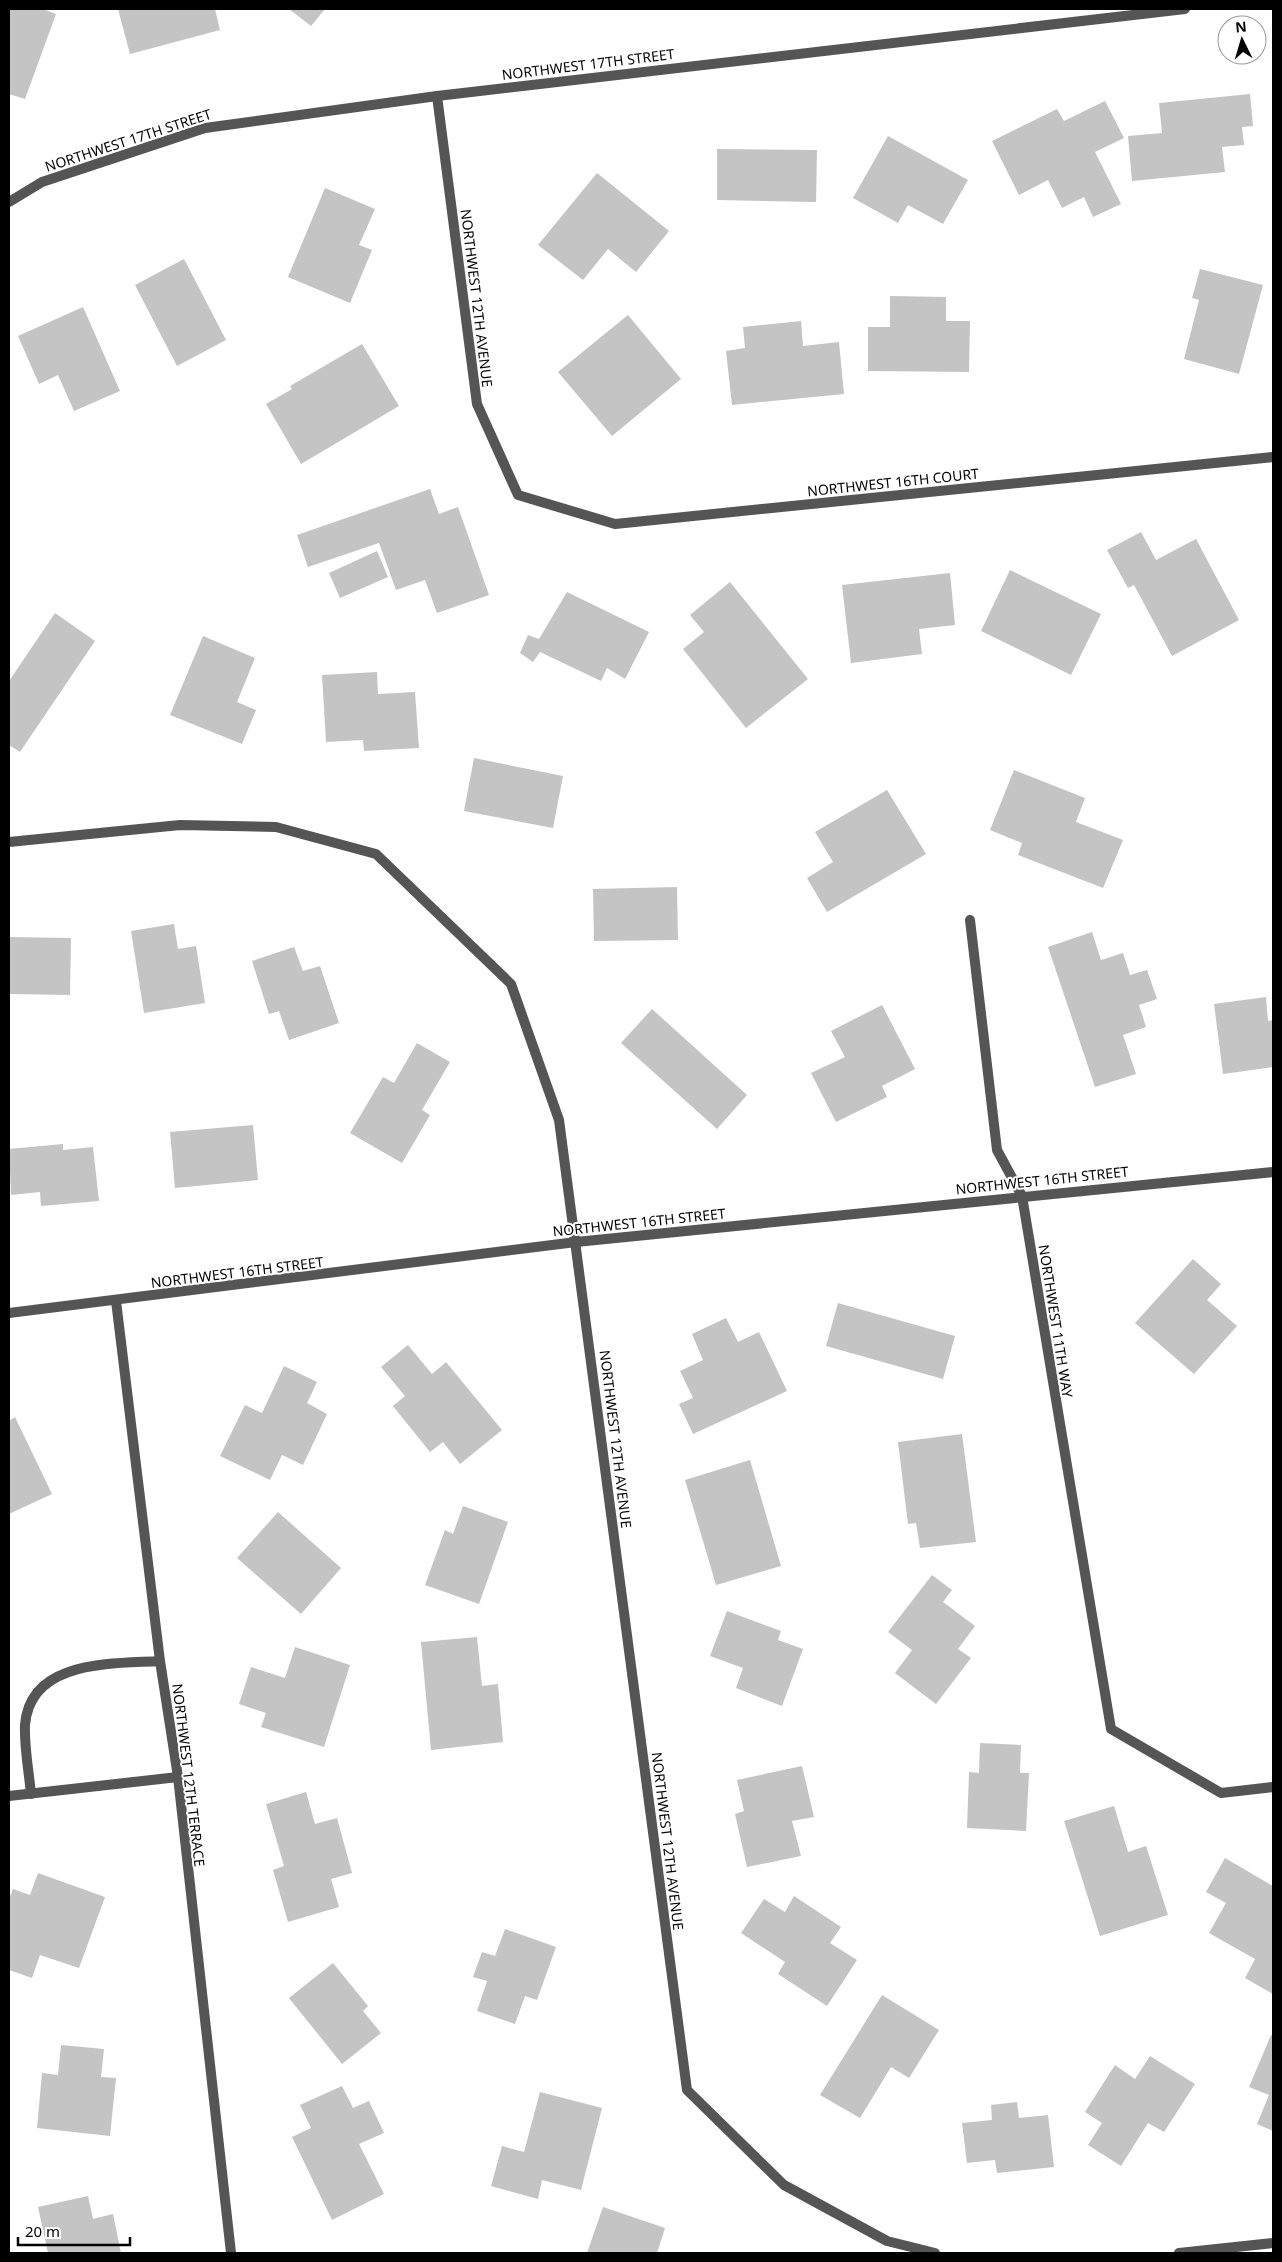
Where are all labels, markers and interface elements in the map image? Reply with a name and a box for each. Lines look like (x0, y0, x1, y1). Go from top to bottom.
north arrow (1217, 15, 1267, 65)
text: N (1234, 17, 1247, 37)
street label: NORTHWEST 17TH STREET (501, 44, 676, 84)
street label: NORTHWEST 17TH STREET (42, 104, 214, 176)
street label: NORTHWEST 12TH AVENUE (457, 208, 497, 388)
street label: NORTHWEST 16TH COURT (806, 464, 980, 500)
street label: NORTHWEST 16TH STREET (955, 1161, 1130, 1199)
street label: NORTHWEST 16TH STREET (552, 1203, 727, 1241)
street label: NORTHWEST 11TH WAY (1035, 1243, 1077, 1399)
street label: NORTHWEST 16TH STREET (150, 1252, 325, 1292)
street label: NORTHWEST 12TH AVENUE (596, 1349, 636, 1529)
street label: NORTHWEST 12TH TERRACE (168, 1682, 210, 1868)
street label: NORTHWEST 12TH AVENUE (648, 1751, 688, 1931)
scale bar (18, 2214, 130, 2246)
text: 20 m (25, 2221, 60, 2241)

